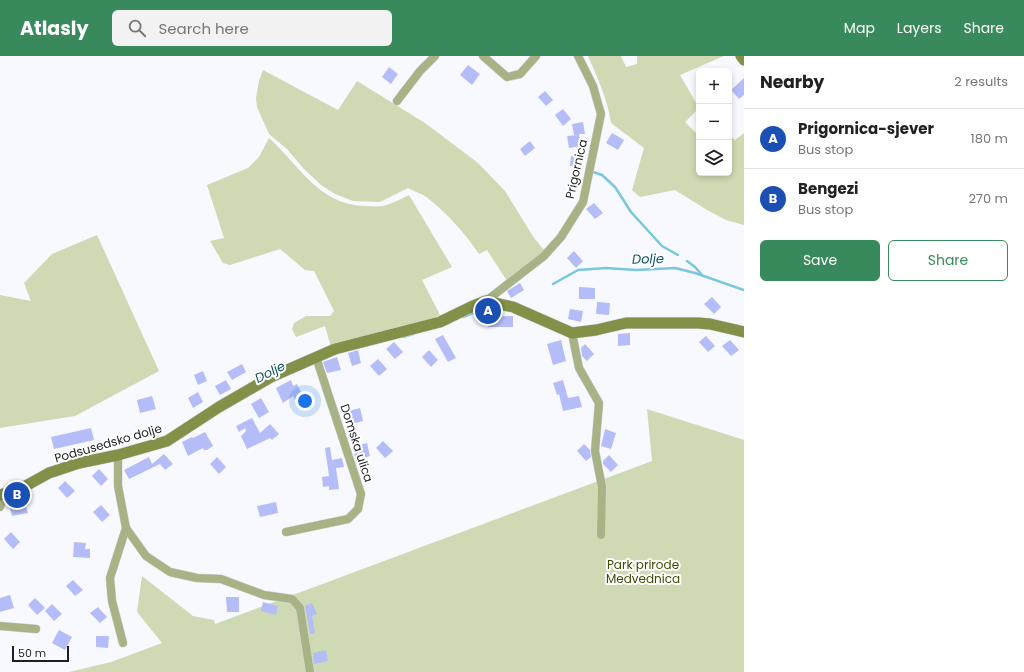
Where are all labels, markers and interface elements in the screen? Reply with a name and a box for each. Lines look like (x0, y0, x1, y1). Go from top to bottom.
search box (112, 10, 392, 46)
text: Atlasly (20, 15, 88, 42)
icon: search (126, 17, 148, 39)
text: Search here (158, 18, 249, 39)
text: Map (844, 18, 875, 38)
text: Layers (897, 18, 941, 38)
text: Share (963, 18, 1004, 38)
map controls (696, 68, 732, 176)
button: + (696, 68, 732, 104)
text: Nearby (760, 70, 824, 94)
text: 2 results (954, 72, 1008, 91)
button: − (696, 104, 732, 140)
text: Prigornica-sjever (798, 118, 934, 139)
text: A (768, 129, 778, 148)
text: 180 m (971, 129, 1008, 148)
street label: Prigornica (561, 138, 591, 200)
button: layers (696, 140, 732, 176)
text: Bus stop (798, 140, 853, 159)
text: Bengezi (798, 178, 859, 199)
text: B (769, 189, 777, 208)
text: 270 m (968, 189, 1008, 208)
text: Bus stop (798, 200, 853, 219)
button: Save (760, 240, 880, 281)
button: Share (888, 240, 1008, 281)
water label: Dolje (632, 249, 664, 269)
pin: A (475, 296, 501, 326)
water label: Dolje (251, 356, 289, 388)
your location (295, 391, 315, 411)
street label: Domska ulica (336, 402, 378, 484)
street label: Podsusedsko dolje (52, 420, 164, 466)
pin: B (4, 480, 30, 510)
park label: Park prirode Medvednica (606, 556, 680, 587)
scale bar (12, 644, 69, 663)
text: 50 m (18, 645, 46, 661)

